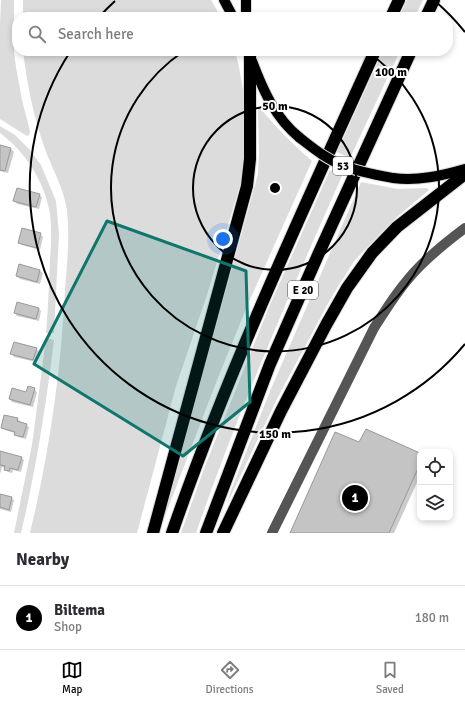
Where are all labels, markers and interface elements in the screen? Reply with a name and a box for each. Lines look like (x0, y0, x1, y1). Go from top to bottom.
search box (12, 12, 453, 56)
icon: search (26, 23, 48, 45)
text: Search here (58, 25, 134, 43)
text: 100 m (375, 65, 407, 80)
text: 50 m (262, 99, 288, 114)
road number: 53 (333, 157, 353, 175)
centre of rings (268, 181, 282, 195)
your location (213, 229, 233, 249)
road number: E 20 (288, 281, 318, 299)
text: 150 m (259, 427, 291, 442)
map controls (417, 449, 453, 521)
button: locate (417, 449, 453, 485)
pin: 1 (342, 483, 368, 513)
button: layers (417, 485, 453, 521)
text: Nearby (16, 549, 69, 570)
text: Biltema (54, 601, 105, 619)
text: 1 (25, 610, 33, 626)
text: 180 m (415, 610, 449, 626)
text: Shop (54, 619, 82, 635)
tab: Map (61, 659, 83, 696)
tab: Directions (206, 659, 254, 696)
tab: Saved (376, 659, 404, 696)

